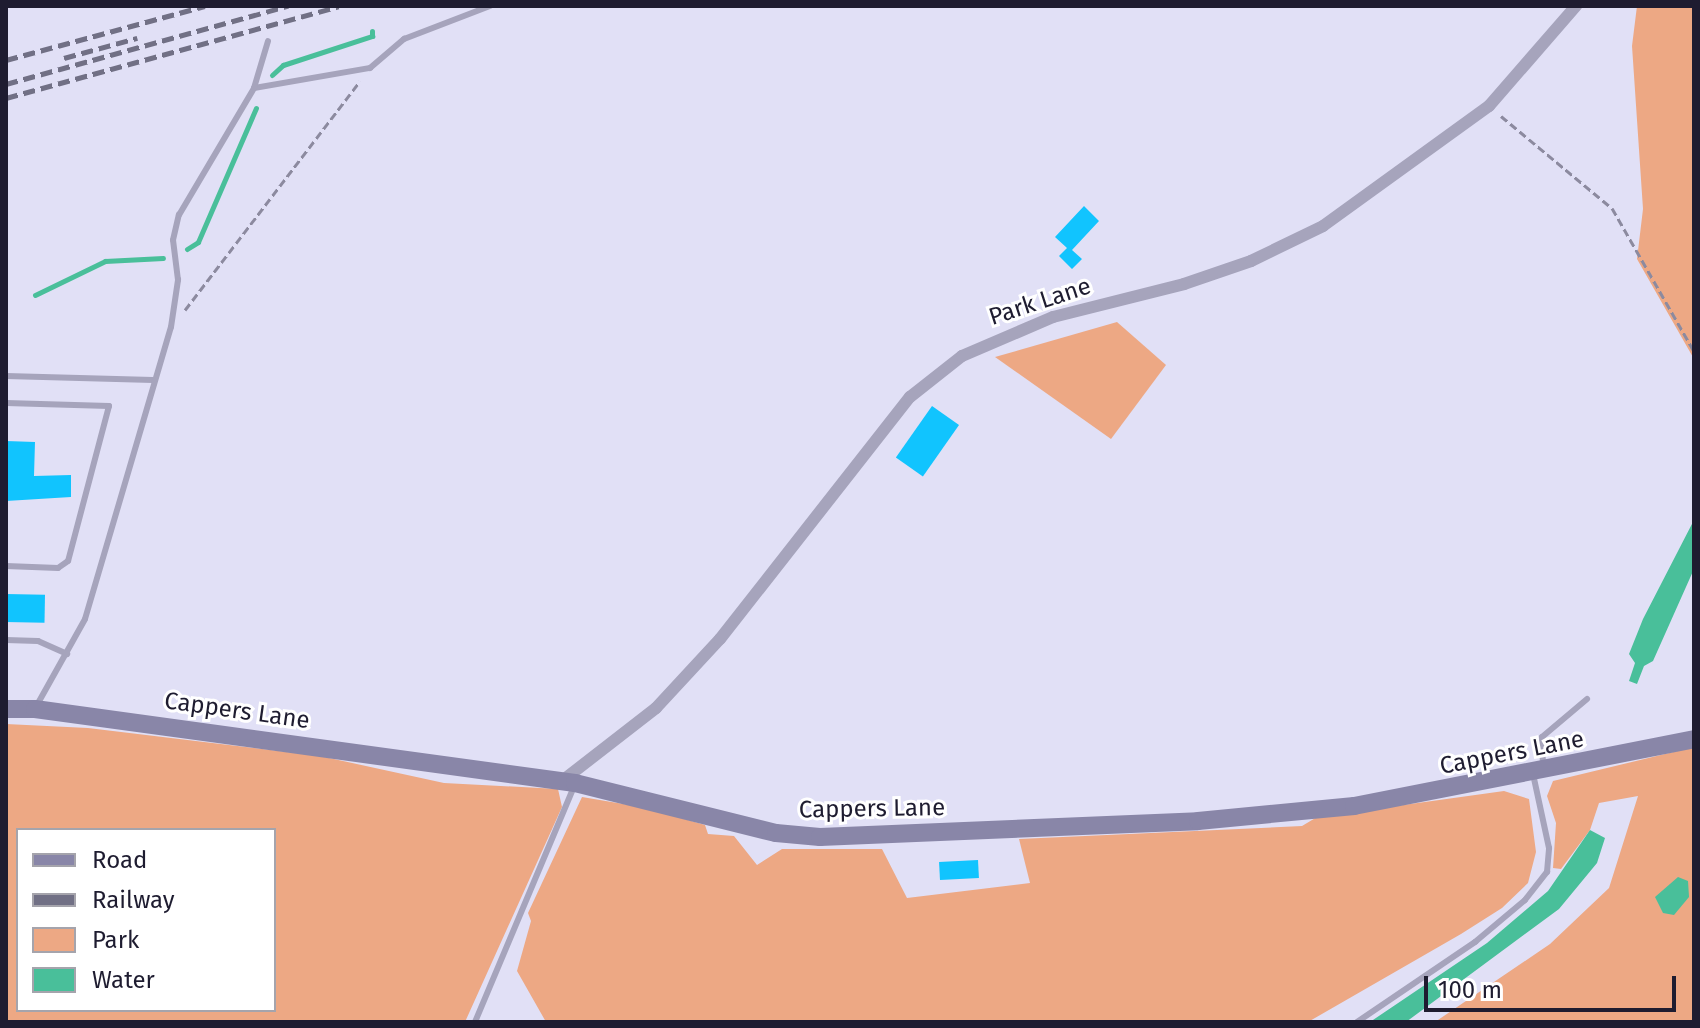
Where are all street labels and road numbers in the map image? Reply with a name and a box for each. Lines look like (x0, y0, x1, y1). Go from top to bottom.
street label: Park Lane (985, 272, 1095, 332)
street label: Cappers Lane (163, 687, 311, 735)
street label: Cappers Lane (1437, 725, 1587, 781)
street label: Cappers Lane (799, 793, 945, 825)

